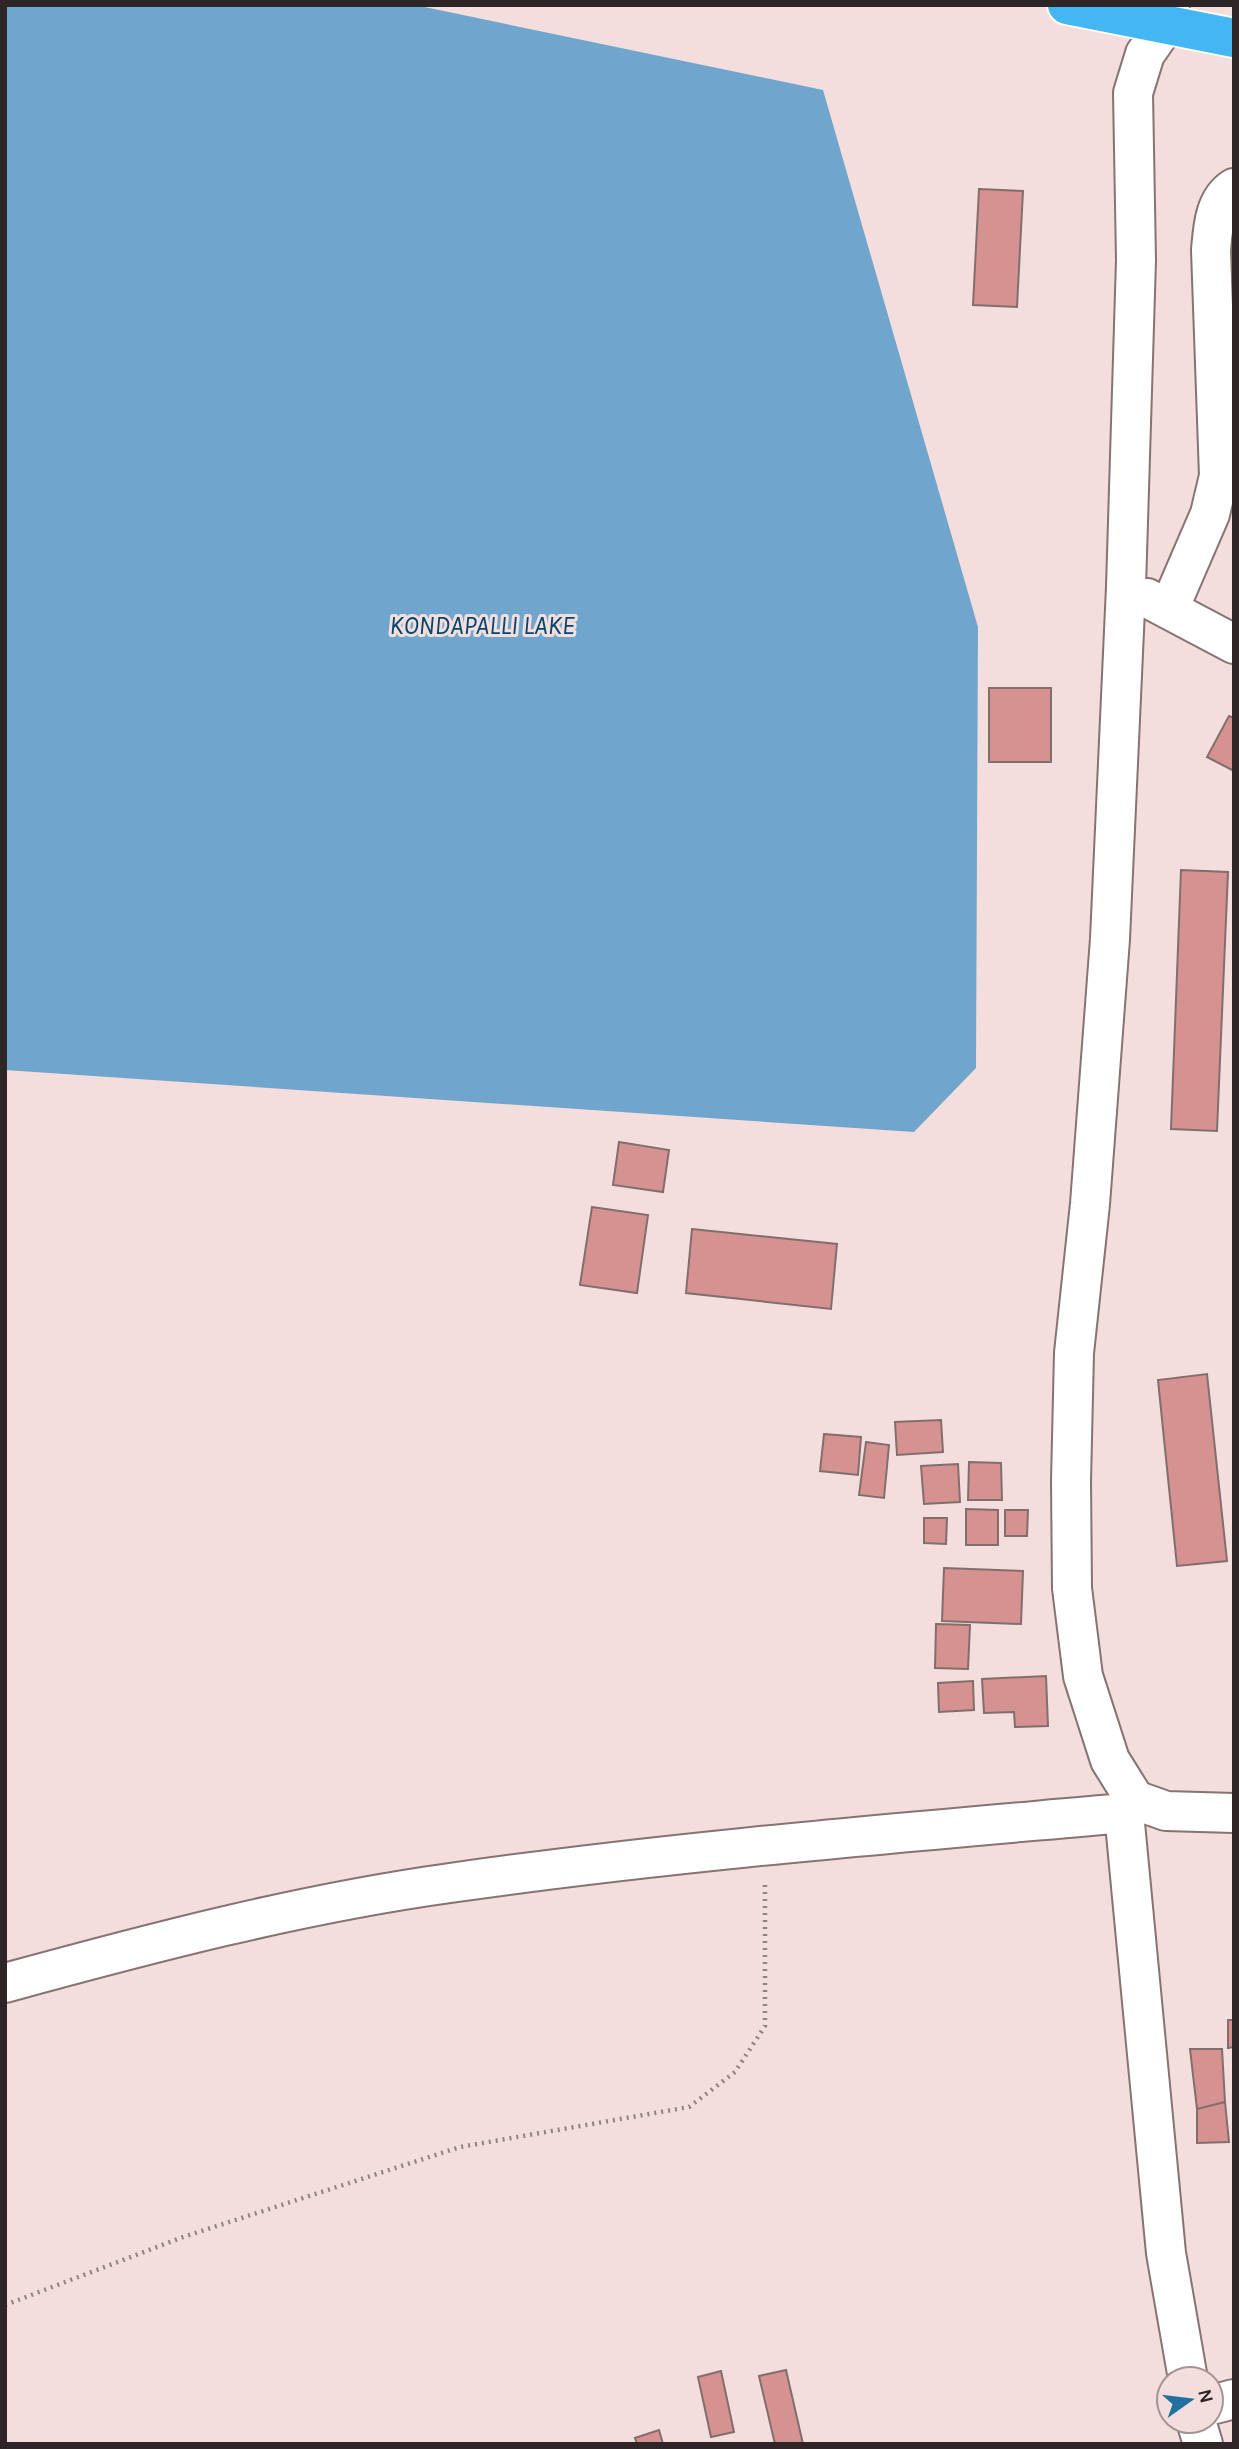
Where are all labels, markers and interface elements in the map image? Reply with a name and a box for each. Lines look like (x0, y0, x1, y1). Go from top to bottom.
water label: KONDAPALLI LAKE (389, 610, 575, 641)
north arrow (1155, 2365, 1225, 2435)
text: N (1193, 2387, 1218, 2405)

